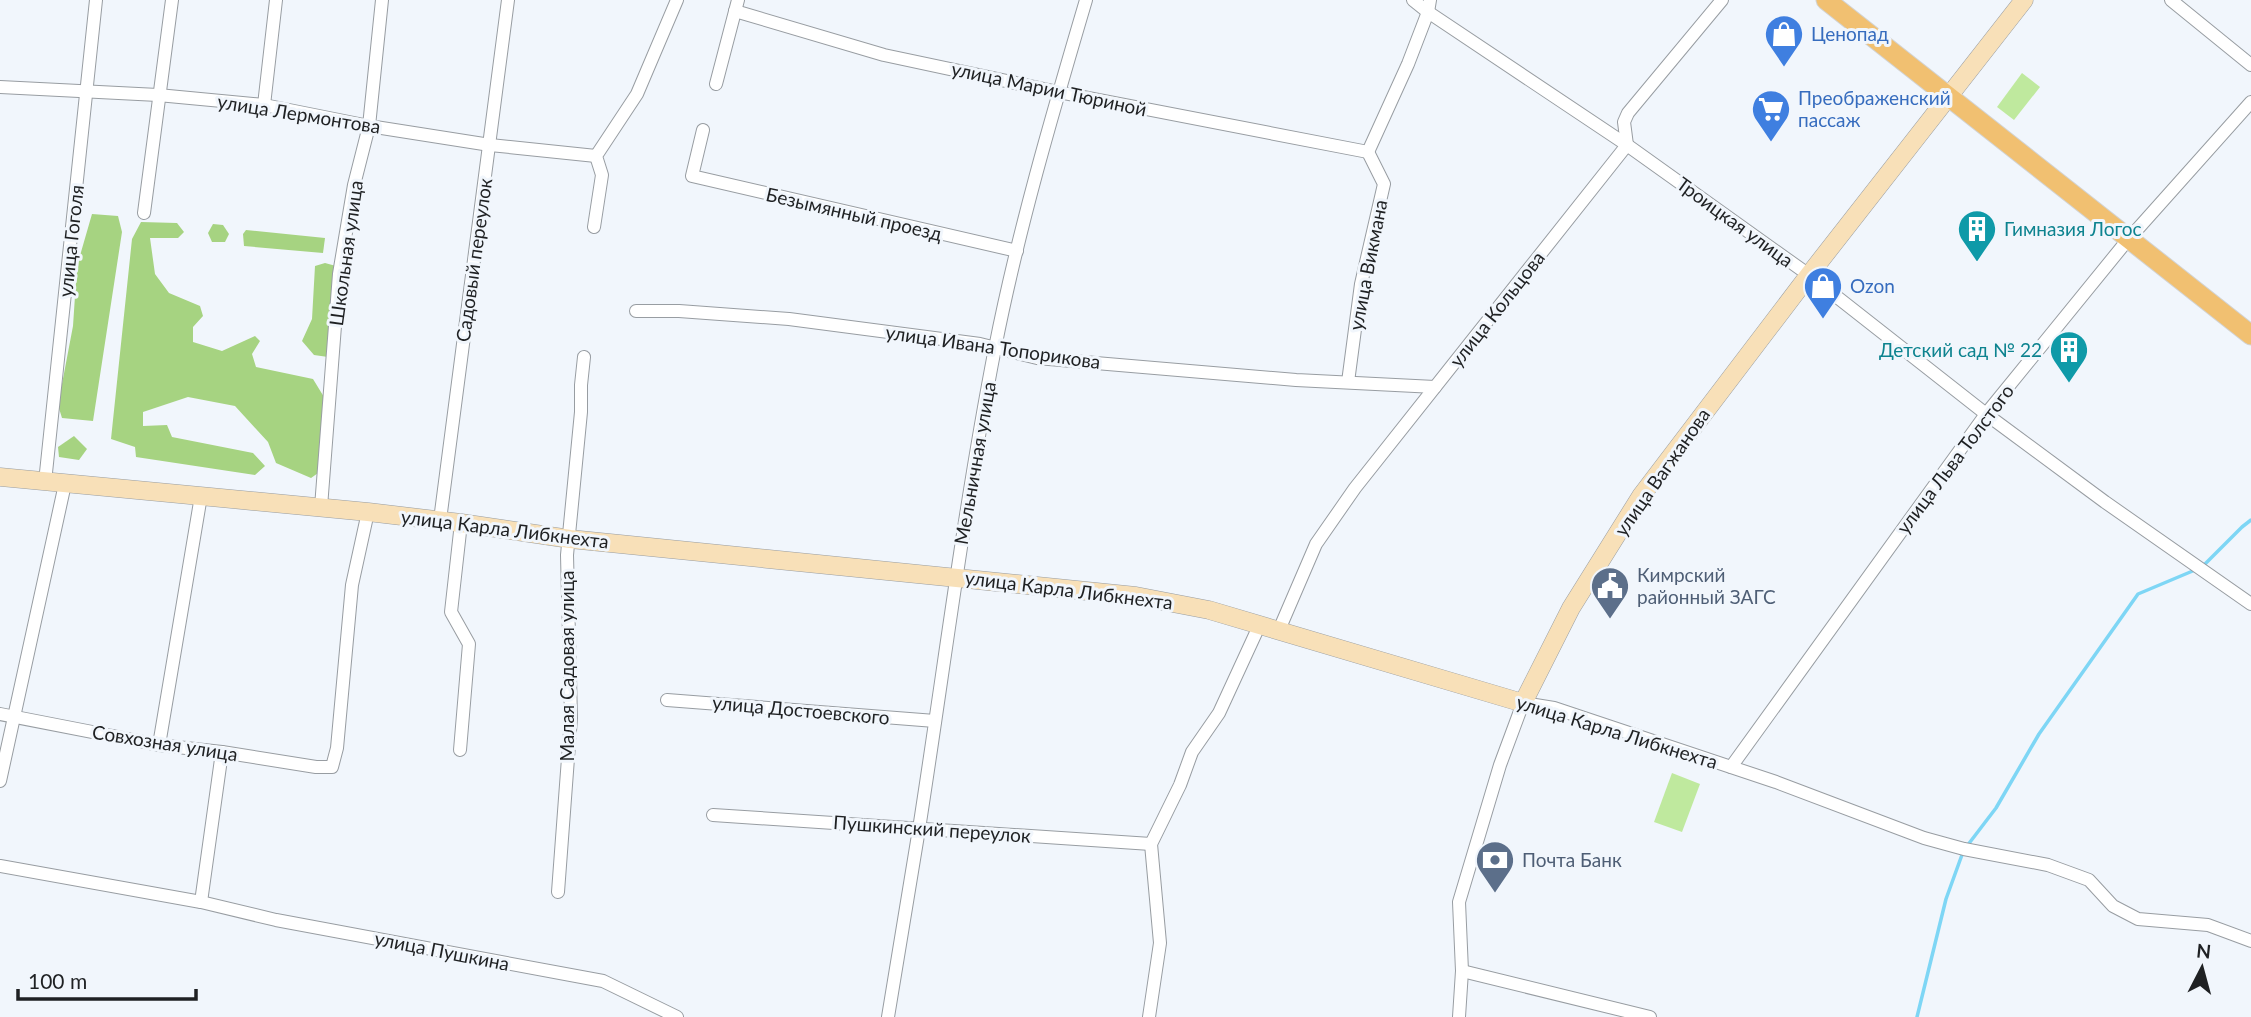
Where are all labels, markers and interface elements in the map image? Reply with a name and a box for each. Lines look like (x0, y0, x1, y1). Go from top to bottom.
shop icon: Ценопад (1763, 13, 1805, 68)
place label: Ценопад (1811, 22, 1889, 45)
street label: улица Марии Тюриной (949, 57, 1149, 120)
place label: Преображенский пассаж (1798, 86, 1951, 131)
supermarket icon: Преображенский пассаж (1750, 88, 1792, 143)
street label: улица Лермонтова (216, 89, 382, 138)
street label: Троицкая улица (1673, 172, 1798, 272)
street label: Садовый переулок (451, 176, 496, 343)
street label: Школьная улица (324, 179, 367, 327)
street label: Безымянный проезд (764, 182, 945, 245)
street label: улица Гоголя (53, 184, 88, 298)
street label: улица Викмана (1344, 198, 1391, 332)
building icon: Гимназия Логос (1956, 208, 1998, 263)
place label: Гимназия Логос (2004, 217, 2142, 240)
street label: улица Кольцова (1444, 246, 1549, 371)
shop icon: Ozon (1802, 265, 1844, 320)
place label: Ozon (1850, 274, 1895, 297)
street label: улица Ивана Топорикова (884, 320, 1102, 373)
building icon: Детский сад № 22 (2048, 329, 2090, 384)
place label: Детский сад № 22 (1879, 338, 2042, 361)
street label: Мельничная улица (949, 380, 1000, 546)
street label: улица Льва Толстого (1891, 380, 2018, 538)
street label: улица Вагжанова (1609, 403, 1714, 540)
street label: улица Карла Либкнехта (400, 504, 610, 553)
place label: Кимрский районный ЗАГС (1637, 563, 1776, 608)
street label: улица Карла Либкнехта (964, 565, 1174, 614)
public building icon: Кимрский районный ЗАГС (1589, 565, 1631, 620)
street label: Малая Садовая улица (555, 570, 578, 762)
street label: улица Достоевского (711, 690, 891, 729)
street label: улица Карла Либкнехта (1514, 690, 1721, 773)
street label: Совхозная улица (91, 720, 239, 765)
street label: Пушкинский переулок (832, 810, 1032, 847)
bank icon: Почта Банк (1474, 839, 1516, 894)
place label: Почта Банк (1522, 848, 1622, 871)
street label: улица Пушкина (373, 926, 511, 975)
north arrow (2167, 933, 2237, 1003)
text: N (2195, 938, 2212, 963)
scale bar (18, 958, 196, 1002)
text: 100 m (28, 968, 87, 993)

